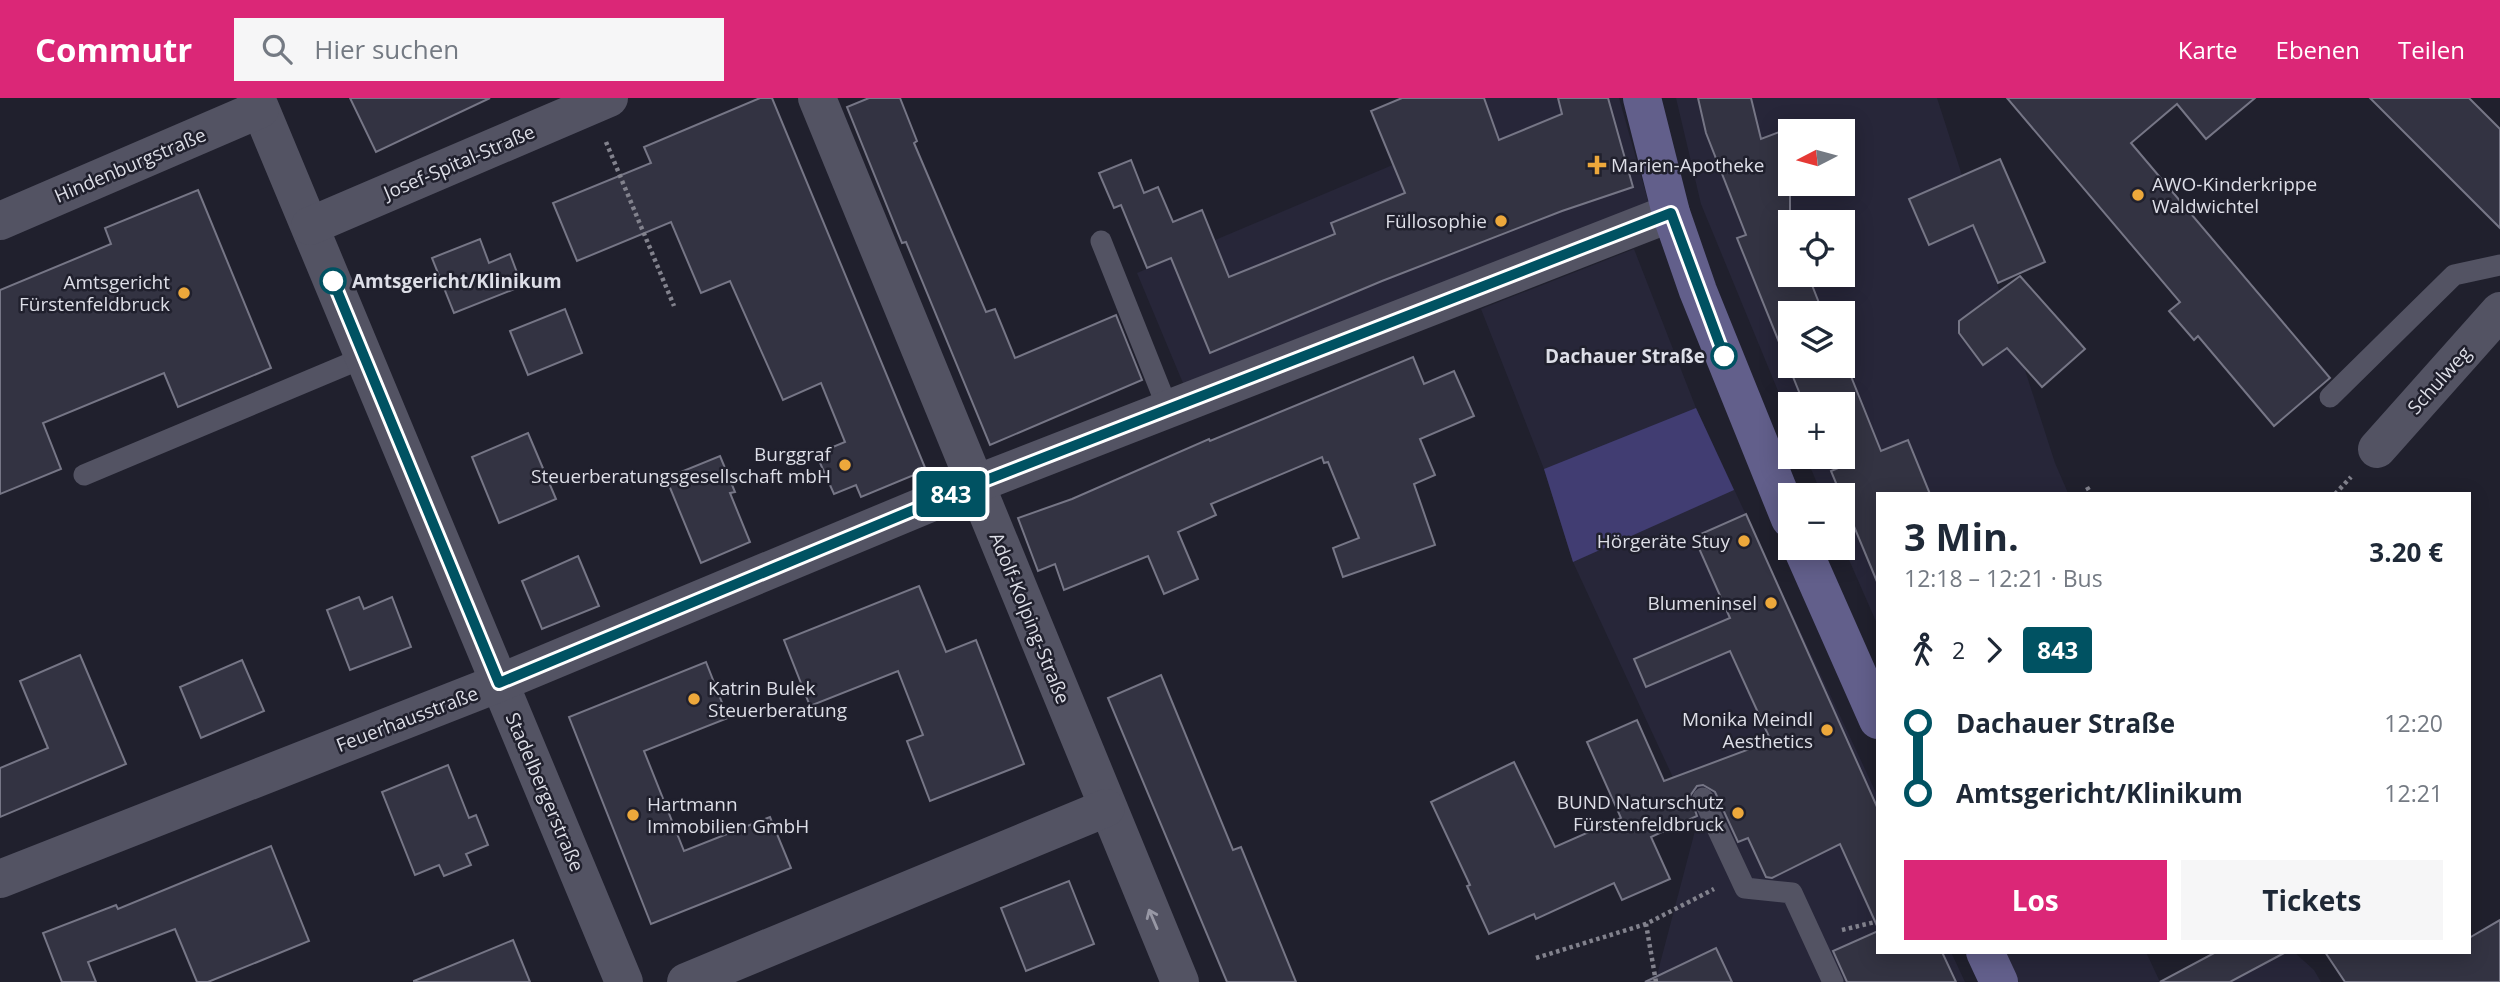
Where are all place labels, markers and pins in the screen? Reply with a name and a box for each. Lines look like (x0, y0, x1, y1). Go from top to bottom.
place label: Marien-Apotheke (1611, 152, 1764, 178)
marker: Marien-Apotheke (1589, 157, 1605, 173)
place label: AWO-Kinderkrippe Waldwichtel (2152, 171, 2317, 219)
marker: AWO-Kinderkrippe Waldwichtel (2130, 187, 2146, 203)
place label: Füllosophie (1385, 208, 1487, 234)
marker: Füllosophie (1493, 213, 1509, 229)
marker: Amtsgericht/Klinikum (320, 268, 346, 294)
place label: Amtsgericht/Klinikum (352, 268, 562, 294)
place label: Amtsgericht Fürstenfeldbruck (19, 269, 170, 317)
marker: Amtsgericht Fürstenfeldbruck (176, 285, 192, 301)
place label: Dachauer Straße (1545, 343, 1705, 369)
marker: Dachauer Straße (1711, 343, 1737, 369)
place label: Burggraf Steuerberatungsgesellschaft mbH (531, 441, 833, 489)
marker: Burggraf Steuerberatungsgesellschaft mbH (837, 457, 853, 473)
place label: Hörgeräte Stuy (1597, 528, 1730, 554)
marker: Hörgeräte Stuy (1736, 533, 1752, 549)
place label: Blumeninsel (1647, 590, 1757, 616)
marker: Blumeninsel (1763, 595, 1779, 611)
place label: Katrin Bulek Steuerberatung (708, 675, 847, 723)
marker: Katrin Bulek Steuerberatung (686, 691, 702, 707)
place label: Monika Meindl Aesthetics (1682, 706, 1813, 754)
marker: Monika Meindl Aesthetics (1819, 722, 1835, 738)
place label: BUND Naturschutz Fürstenfeldbruck (1557, 789, 1724, 837)
place label: Hartmann Immobilien GmbH (647, 791, 809, 839)
marker: BUND Naturschutz Fürstenfeldbruck (1730, 805, 1746, 821)
marker: Hartmann Immobilien GmbH (625, 807, 641, 823)

